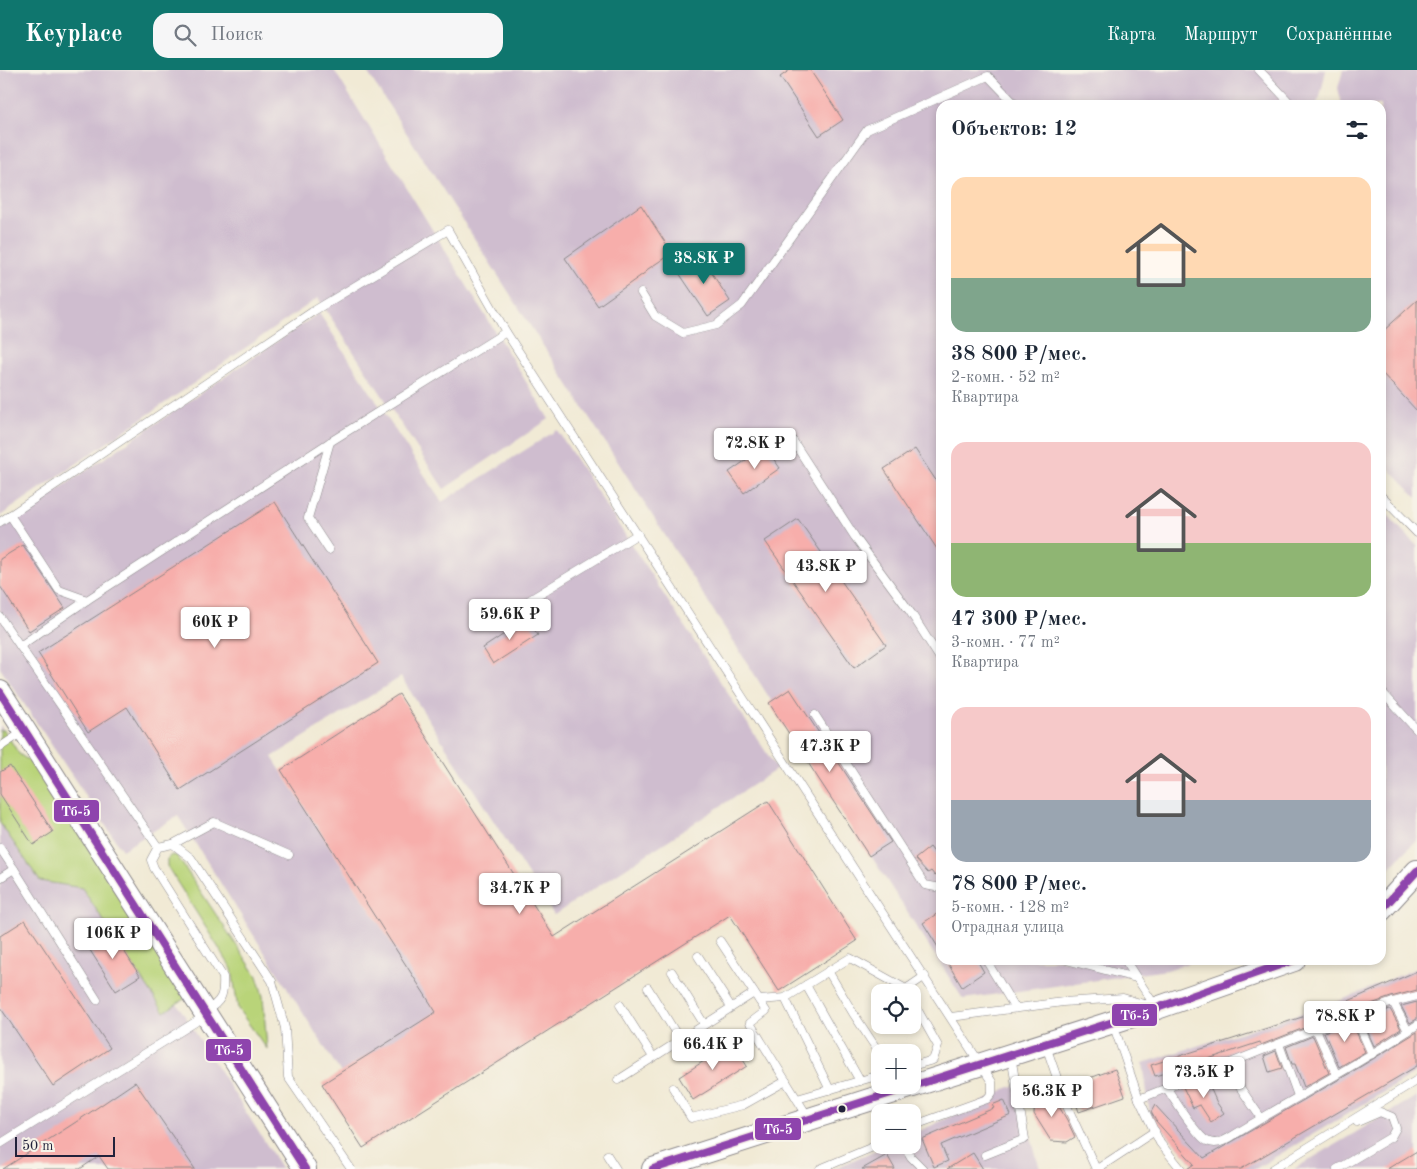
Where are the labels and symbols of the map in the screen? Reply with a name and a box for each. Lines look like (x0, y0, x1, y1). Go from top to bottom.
pin: 38.8K ₽ (658, 242, 750, 285)
pin: 72.8K ₽ (709, 428, 801, 470)
pin: 43.8K ₽ (780, 550, 872, 593)
pin: 59.6K ₽ (464, 598, 556, 641)
pin: 60K ₽ (180, 606, 250, 649)
pin: 47.3K ₽ (784, 730, 876, 773)
line badge: Тб-5 (53, 799, 100, 823)
text: Тб-5 (61, 805, 91, 819)
pin: 34.7K ₽ (474, 872, 566, 915)
pin: 106K ₽ (72, 918, 154, 960)
pin: 78.8K ₽ (1299, 1000, 1391, 1043)
line badge: Тб-5 (1111, 1003, 1158, 1027)
text: Тб-5 (1120, 1009, 1150, 1023)
pin: 66.4K ₽ (667, 1028, 759, 1071)
line badge: Тб-5 (205, 1038, 252, 1062)
text: Тб-5 (214, 1044, 244, 1058)
pin: 73.5K ₽ (1158, 1056, 1250, 1099)
pin: 56.3K ₽ (1006, 1076, 1098, 1118)
unlabelled marker (837, 1104, 847, 1114)
line badge: Тб-5 (754, 1117, 802, 1141)
text: Тб-5 (763, 1123, 793, 1137)
scale bar (15, 1134, 115, 1157)

